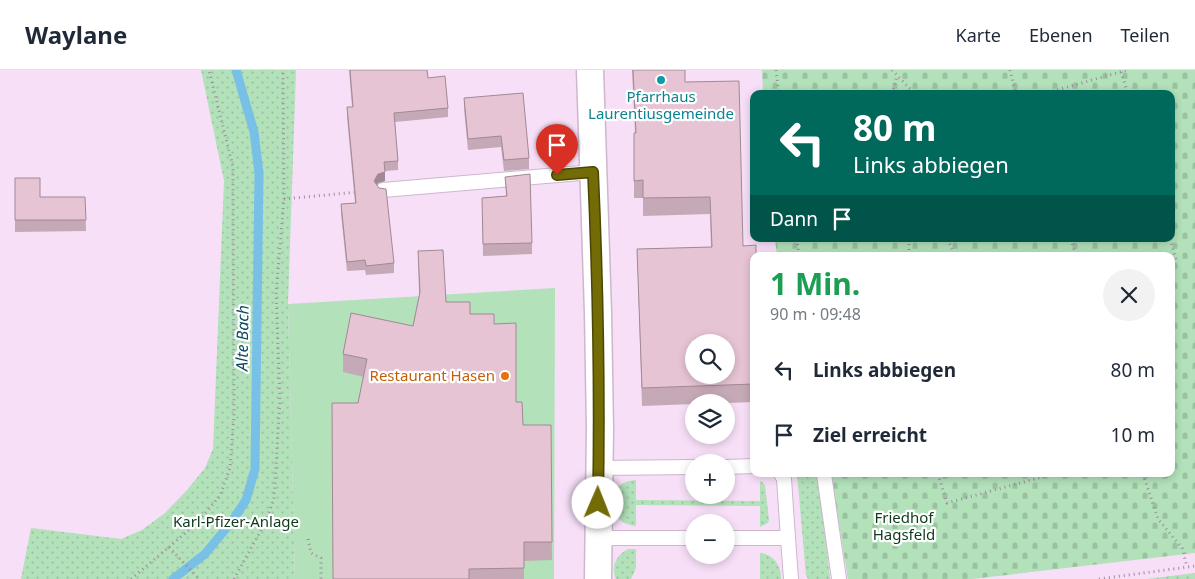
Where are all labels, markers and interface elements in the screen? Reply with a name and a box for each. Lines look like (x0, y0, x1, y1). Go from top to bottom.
text: Waylane (25, 18, 127, 51)
text: Karte (956, 23, 1001, 47)
text: Ebenen (1029, 23, 1093, 47)
text: Teilen (1121, 23, 1170, 47)
marker: Pfarrhaus Laurentiusgemeinde (655, 74, 667, 86)
place label: Pfarrhaus Laurentiusgemeinde (588, 86, 734, 123)
text: 80 m (853, 104, 936, 151)
icon: left (770, 110, 835, 175)
pin (536, 124, 578, 175)
icon: arrive (543, 131, 571, 159)
text: Links abbiegen (853, 149, 1009, 179)
icon: arrive (828, 205, 856, 233)
text: Dann (770, 206, 818, 232)
text: 1 Min. (770, 263, 860, 304)
button: close (1103, 269, 1155, 321)
text: 90 m · 09:48 (770, 303, 861, 325)
water label: Alte Bach (230, 305, 254, 372)
map controls (685, 334, 735, 564)
button: search (685, 334, 735, 384)
icon: left (770, 356, 798, 384)
text: Links abbiegen (813, 357, 956, 383)
text: 80 m (1111, 357, 1155, 383)
place label: Restaurant Hasen (370, 365, 495, 385)
marker: Restaurant Hasen (499, 370, 511, 382)
button: layers (685, 394, 735, 444)
icon: arrive (770, 421, 798, 449)
text: Ziel erreicht (813, 422, 927, 448)
text: 10 m (1111, 422, 1155, 448)
button: + (685, 454, 735, 504)
position arrow (571, 476, 623, 528)
park label: Friedhof Hagsfeld (873, 507, 935, 544)
park label: Karl-Pfizer-Anlage (173, 511, 299, 531)
button: − (685, 514, 735, 564)

